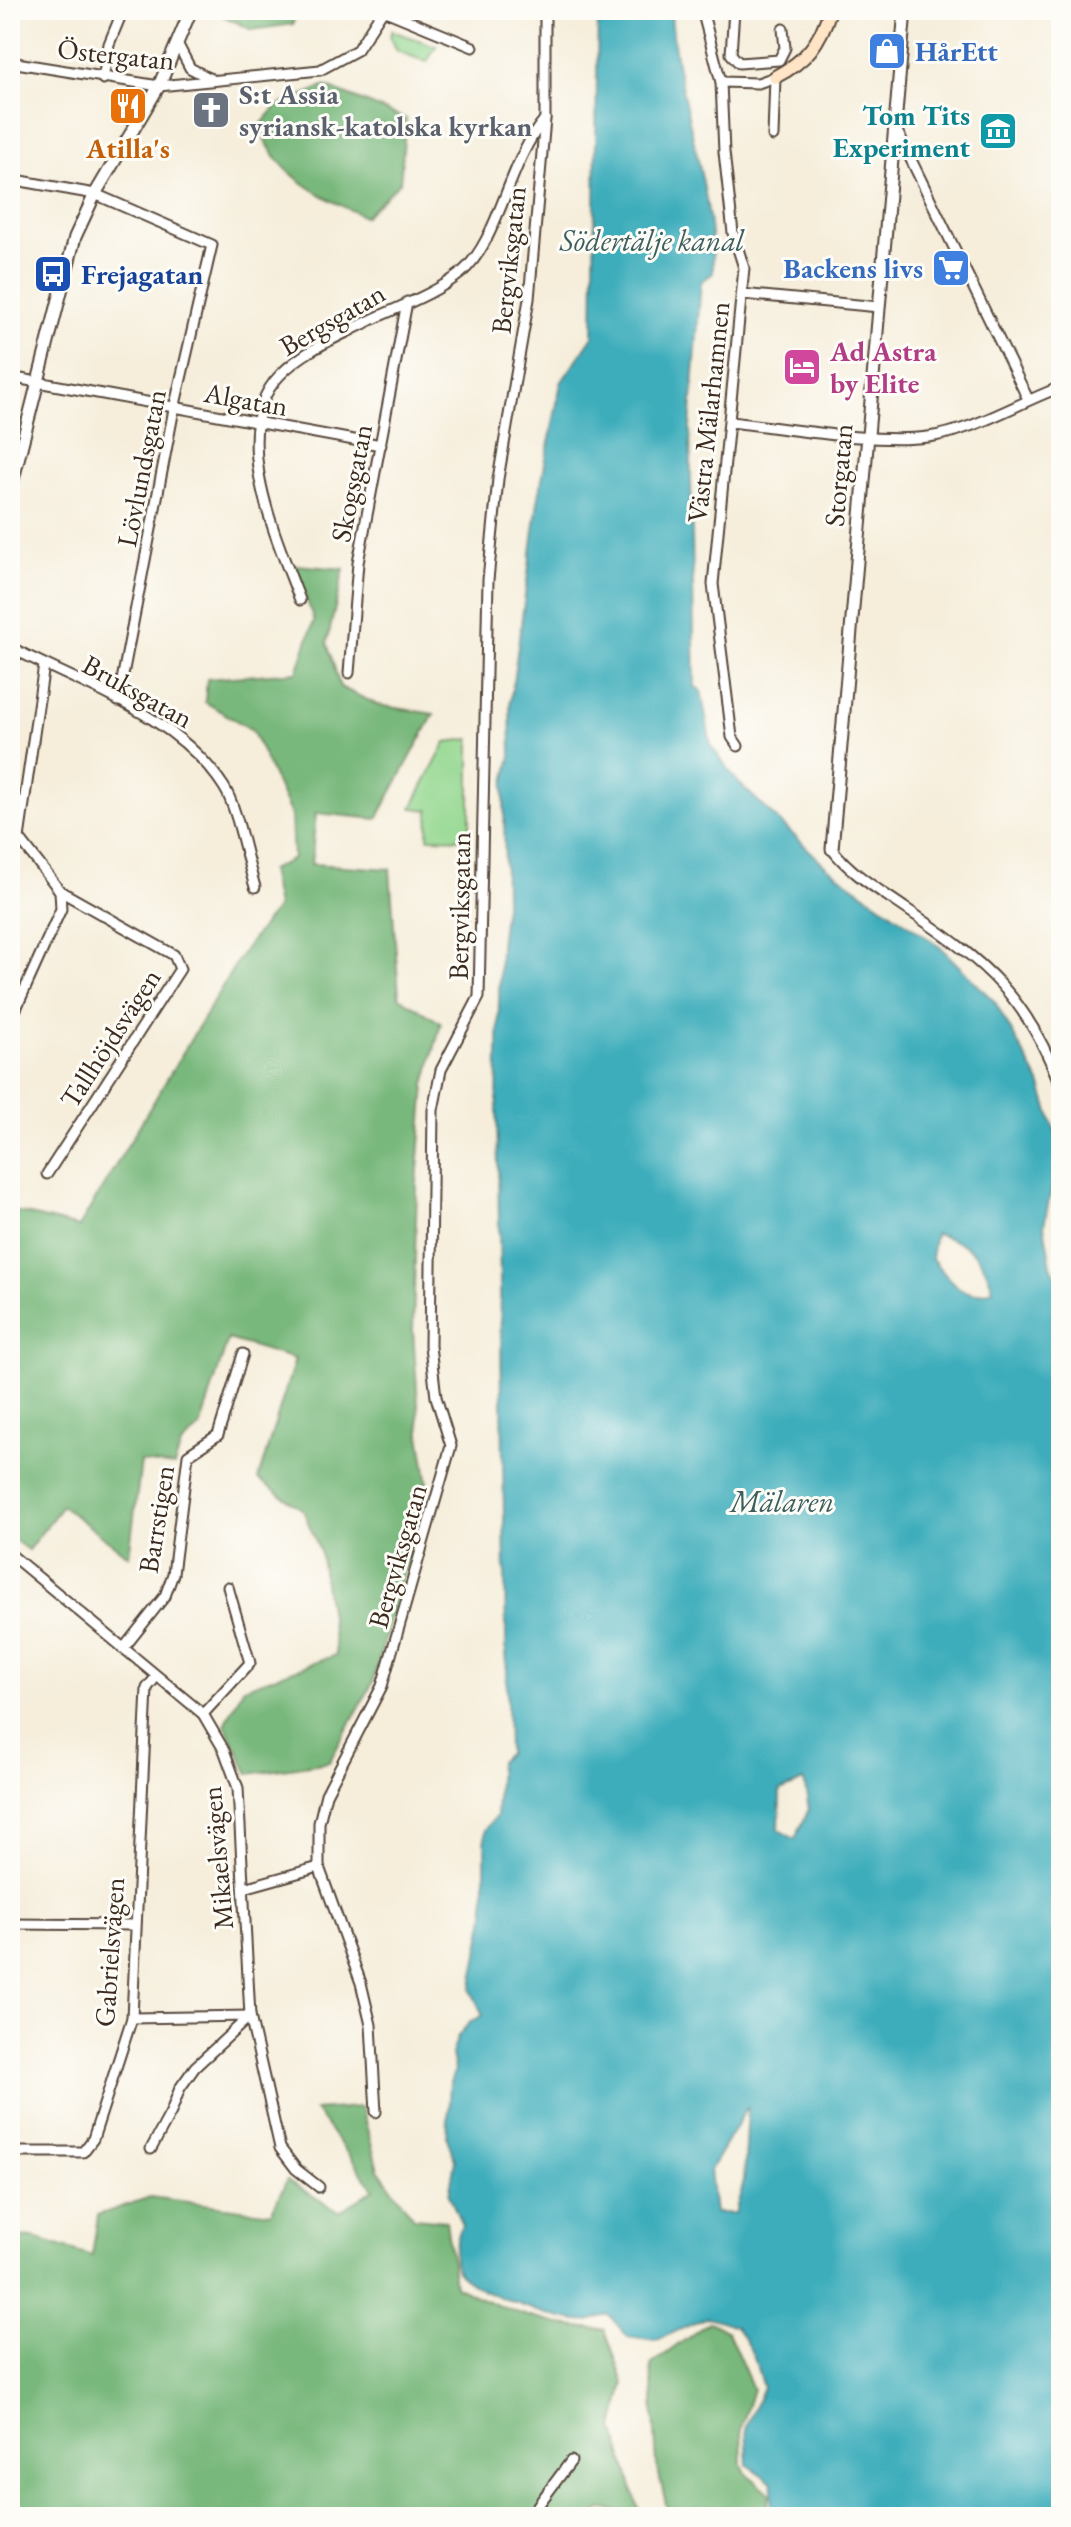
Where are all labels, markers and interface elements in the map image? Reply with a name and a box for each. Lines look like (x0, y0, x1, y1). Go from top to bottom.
street label: Östergatan (56, 30, 177, 78)
shop icon: HårEtt (866, 30, 908, 72)
place label: HårEtt (915, 33, 998, 69)
place label: S:t Assia syriansk-katolska kyrkan (239, 76, 532, 144)
restaurant icon: Atilla's (107, 85, 149, 127)
church icon: S:t Assia syriansk-katolska kyrkan (190, 89, 232, 131)
place label: Tom Tits Experiment (833, 97, 970, 165)
museum icon: Tom Tits Experiment (977, 110, 1019, 152)
place label: Atilla's (85, 130, 170, 166)
street label: Bergviksgatan (482, 184, 534, 336)
water label: Södertälje kanal (559, 221, 746, 260)
supermarket icon: Backens livs (930, 247, 972, 289)
place label: Backens livs (783, 250, 923, 286)
bus stop icon: Frejagatan (32, 253, 74, 295)
place label: Frejagatan (81, 256, 204, 292)
street label: Bergsgatan (273, 274, 391, 364)
street label: Västra Mälarhamnen (678, 299, 738, 524)
place label: Ad Astra by Elite (829, 333, 937, 401)
hotel icon: Ad Astra by Elite (781, 346, 823, 388)
street label: Algatan (200, 374, 291, 424)
street label: Lövlundsgatan (108, 386, 174, 550)
street label: Skogsgatan (322, 421, 380, 545)
street label: Storgatan (816, 422, 860, 528)
street label: Bruksgatan (76, 646, 200, 736)
street label: Bergviksgatan (440, 831, 478, 980)
street label: Tallhöjdsvägen (52, 961, 169, 1115)
street label: Barrstigen (130, 1462, 182, 1576)
street label: Bergviksgatan (359, 1480, 435, 1632)
water label: Mälaren (728, 1482, 834, 1521)
street label: Mikaelsvägen (193, 1785, 241, 1931)
street label: Gabrielsvägen (86, 1876, 132, 2028)

